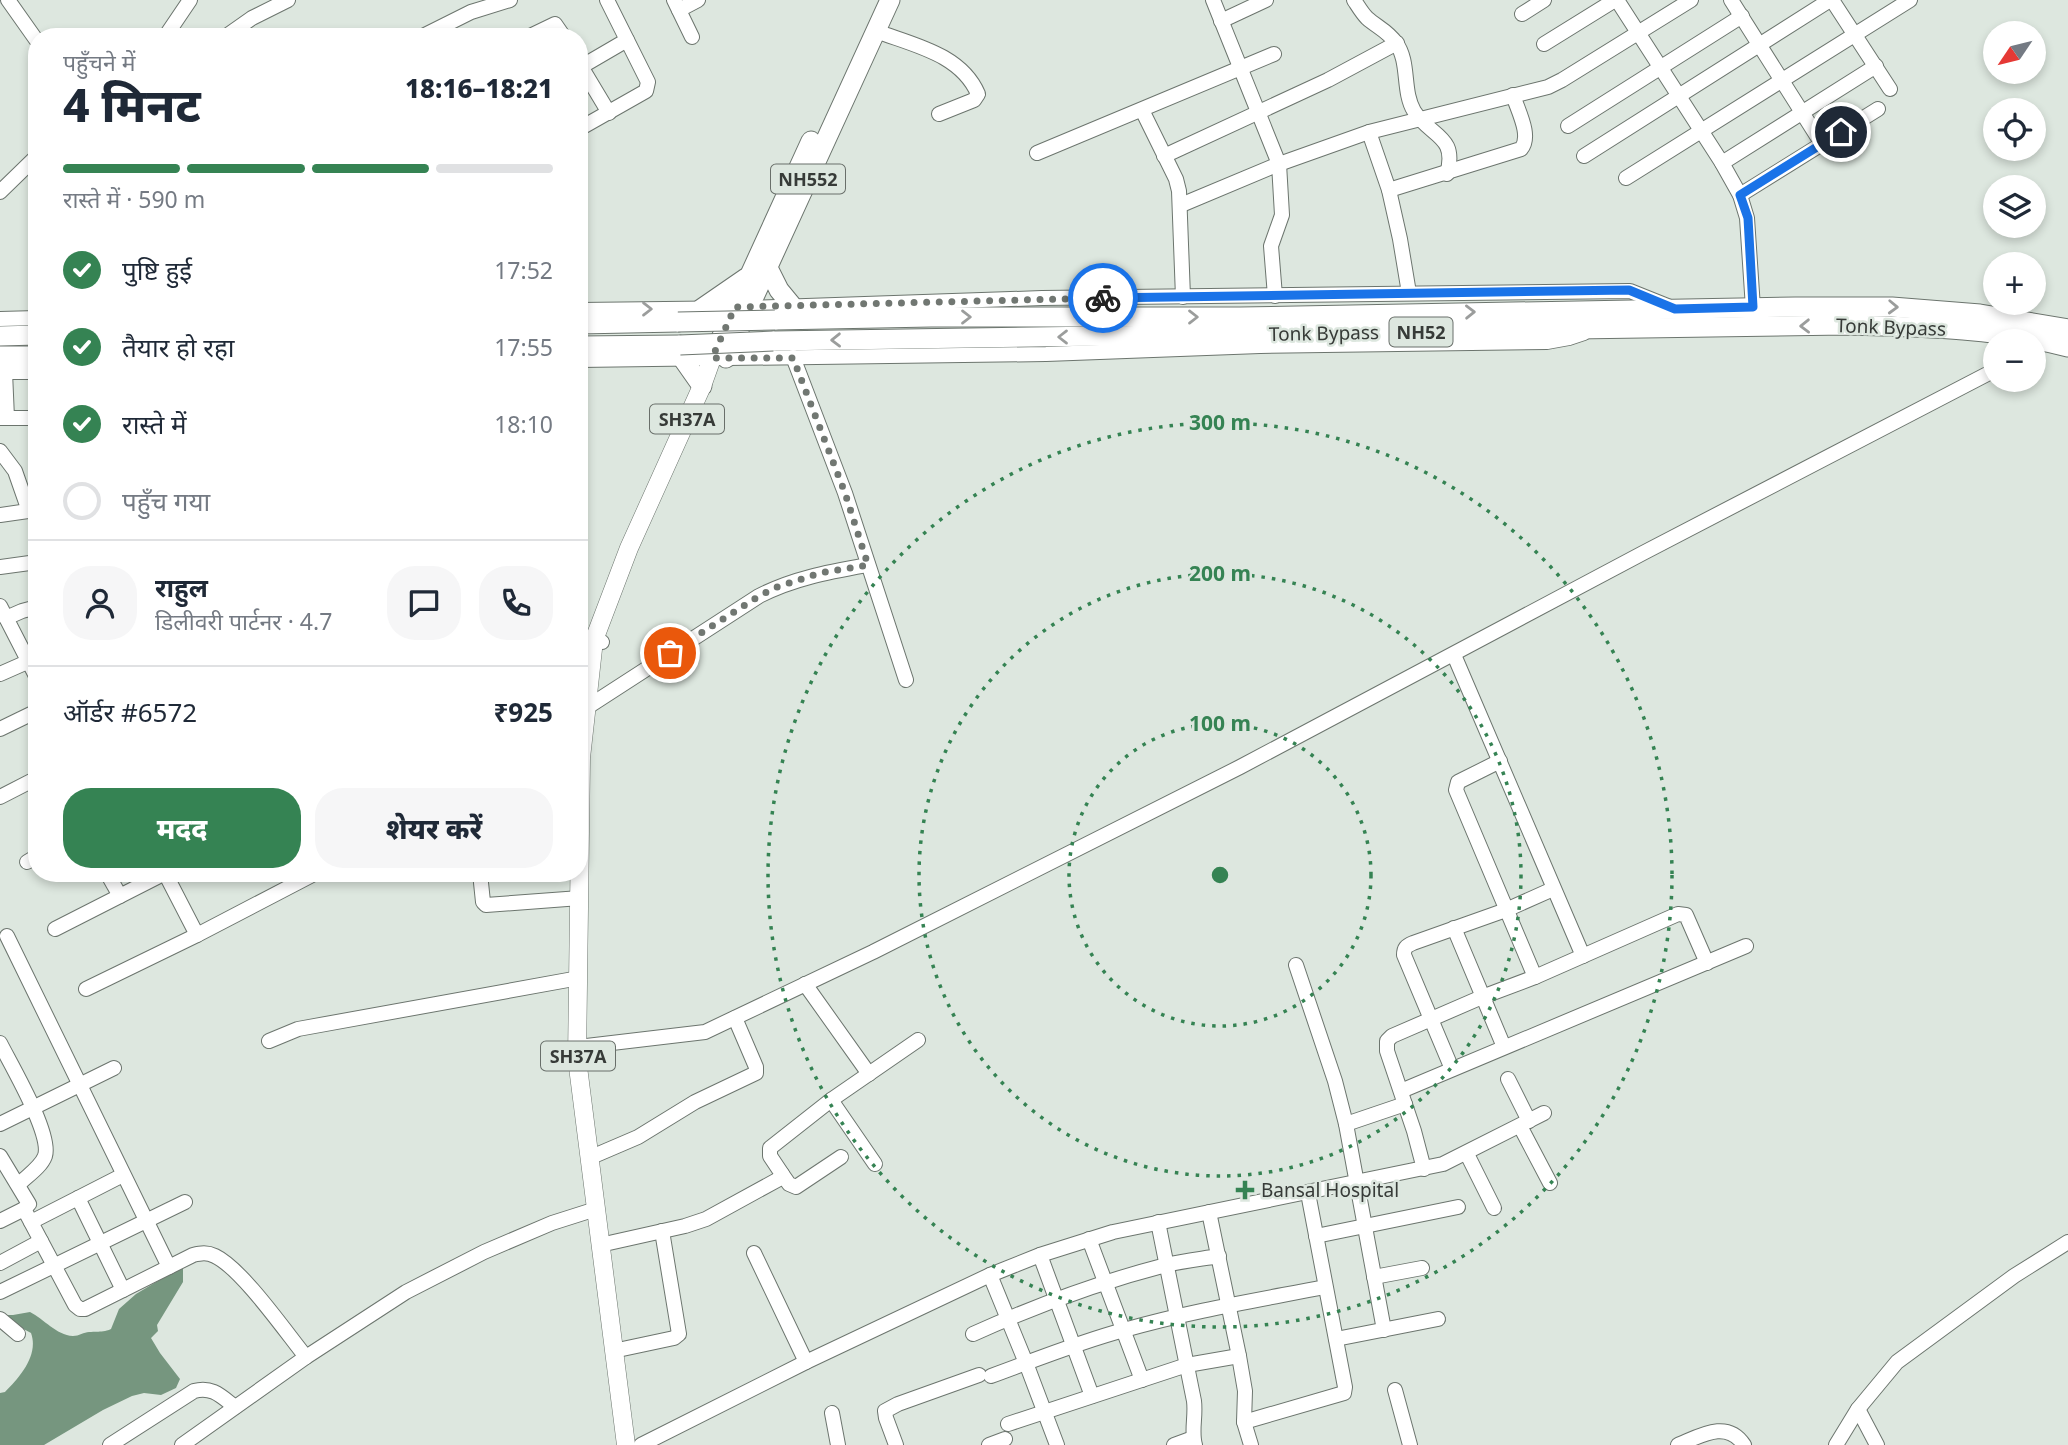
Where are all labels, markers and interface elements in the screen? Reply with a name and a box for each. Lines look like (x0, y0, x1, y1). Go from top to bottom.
north arrow (1983, 21, 2046, 84)
map controls (1983, 21, 2046, 392)
text: पहुँचने में (63, 46, 135, 78)
text: 18:16–18:21 (405, 70, 553, 106)
text: 4 मिनट (63, 73, 201, 135)
button: locate (1983, 98, 2046, 161)
pin (1811, 102, 1871, 162)
icon: home (1822, 113, 1860, 151)
road number: NH552 (771, 164, 845, 194)
button: layers (1983, 175, 2046, 238)
text: रास्ते में · 590 m (63, 183, 205, 215)
icon: check (63, 251, 101, 289)
text: पुष्टि हुई (122, 252, 192, 288)
button: + (1983, 252, 2046, 315)
text: 17:52 (494, 254, 553, 286)
courier (1068, 263, 1138, 333)
icon: bike (1084, 279, 1122, 317)
one-way arrow (1888, 300, 1899, 315)
one-way arrow (643, 301, 653, 317)
one-way arrow (1464, 305, 1475, 320)
one-way arrow (961, 309, 972, 325)
one-way arrow (1189, 309, 1199, 325)
street label: Tonk Bypass (1836, 312, 1946, 342)
road number: NH52 (1390, 318, 1452, 346)
one-way arrow (1800, 318, 1810, 334)
street label: Tonk Bypass (1269, 319, 1379, 347)
icon: check (63, 328, 101, 366)
text: तैयार हो रहा (122, 329, 235, 365)
button: − (1983, 329, 2046, 392)
one-way arrow (1058, 330, 1069, 345)
text: 17:55 (494, 331, 553, 363)
one-way arrow (830, 332, 841, 347)
road number: SH37A (650, 404, 724, 433)
icon: check (63, 405, 101, 443)
text: रास्ते में (122, 406, 187, 442)
text: 18:10 (494, 408, 553, 440)
text: 300 m (1189, 408, 1251, 436)
text: पहुँच गया (122, 483, 210, 519)
text: 200 m (1189, 559, 1251, 587)
button: person (63, 566, 137, 640)
button: chat (387, 566, 461, 640)
button: phone (479, 566, 553, 640)
text: राहुल (155, 569, 208, 605)
text: डिलीवरी पार्टनर · 4.7 (155, 605, 332, 637)
pin (640, 623, 700, 683)
icon: bag (651, 634, 689, 672)
text: ऑर्डर #6572 (63, 694, 197, 730)
text: ₹925 (494, 694, 553, 730)
text: 100 m (1189, 709, 1251, 737)
button: मदद (63, 788, 301, 868)
button: शेयर करें (315, 788, 553, 868)
centre of rings (1208, 863, 1232, 887)
road number: SH37A (541, 1042, 615, 1070)
place label: Bansal Hospital (1261, 1177, 1399, 1203)
marker: Bansal Hospital (1235, 1180, 1255, 1200)

